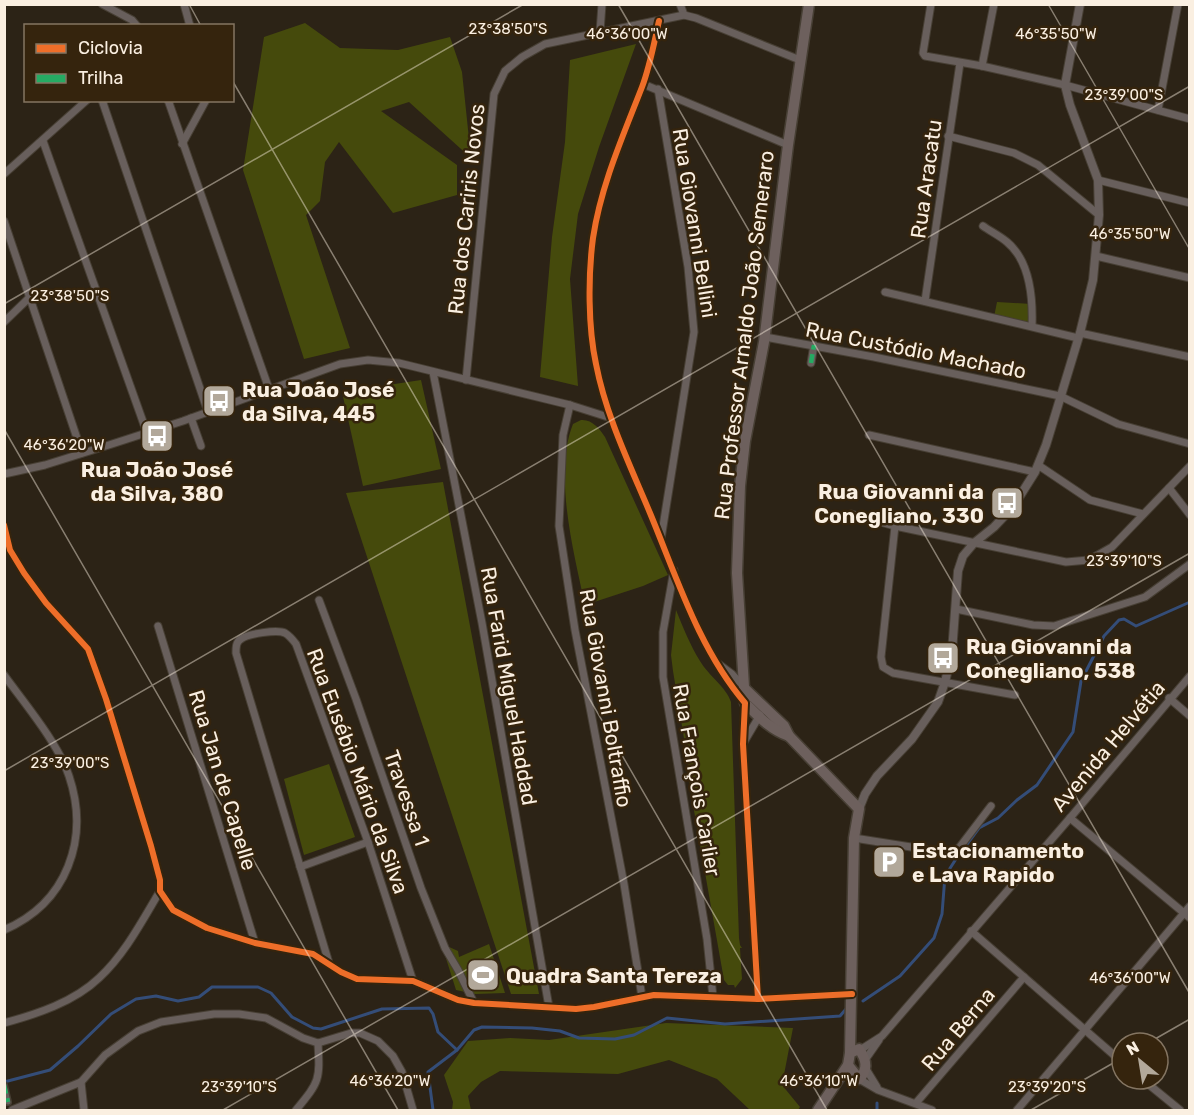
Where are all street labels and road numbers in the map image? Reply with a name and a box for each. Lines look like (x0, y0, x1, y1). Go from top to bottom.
street label: Rua dos Cariris Novos (443, 103, 489, 315)
street label: Rua Aracatu (905, 118, 947, 240)
street label: Rua Giovanni Bellini (668, 126, 722, 320)
street label: Rua Professor Arnaldo João Semeraro (709, 149, 779, 521)
street label: Rua Custódio Machado (804, 316, 1028, 384)
street label: Rua Farid Miguel Haddad (476, 565, 542, 807)
street label: Rua Giovanni Boltraffio (574, 587, 638, 809)
street label: Rua Eusébio Mário da Silva (302, 645, 414, 897)
street label: Avenida Helvétia (1046, 675, 1170, 817)
street label: Rua François Carlier (668, 682, 726, 878)
street label: Rua Jan de Capelle (184, 687, 262, 873)
street label: Travessa 1 (379, 747, 435, 849)
street label: Rua Berna (916, 982, 1000, 1076)

